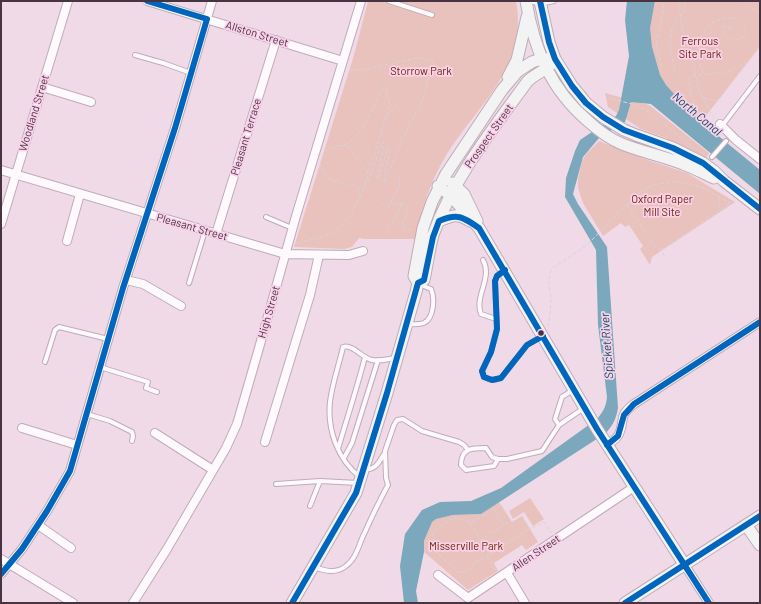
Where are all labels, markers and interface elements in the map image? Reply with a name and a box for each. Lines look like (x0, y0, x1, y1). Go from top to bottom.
street label: Allston Street (224, 18, 290, 50)
park label: Ferrous Site Park (679, 34, 721, 60)
park label: Storrow Park (390, 64, 452, 78)
street label: Woodland Street (16, 73, 52, 153)
water label: North Canal (669, 89, 725, 139)
street label: Pleasant Terrace (228, 97, 264, 177)
street label: Prospect Street (462, 101, 516, 171)
park label: Oxford Paper Mill Site (631, 192, 693, 218)
street label: Pleasant Street (155, 211, 229, 243)
street label: High Street (255, 284, 283, 340)
water label: Spicket River (598, 312, 616, 380)
unlabelled marker (536, 328, 546, 338)
street label: Allen Street (509, 532, 563, 574)
park label: Misserville Park (429, 539, 503, 553)

